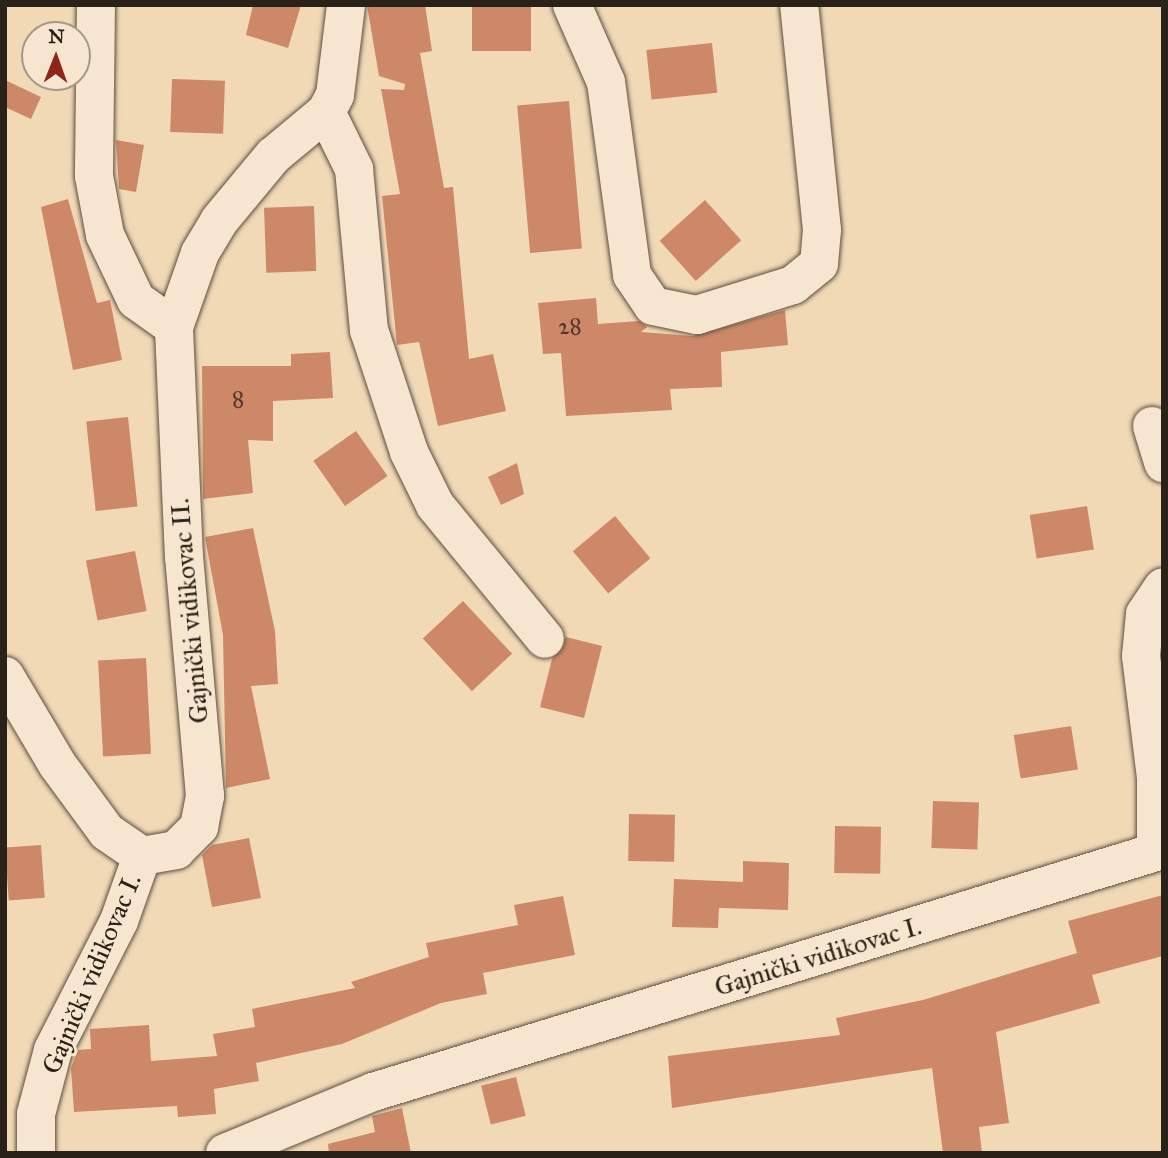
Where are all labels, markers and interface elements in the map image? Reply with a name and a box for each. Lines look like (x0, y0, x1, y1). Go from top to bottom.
north arrow (21, 21, 91, 91)
text: N (48, 25, 65, 48)
house number: 28 (558, 312, 582, 340)
house number: 8 (232, 385, 244, 413)
street label: Gajnički vidikovac II. (165, 497, 215, 725)
street label: Gajnički vidikovac I. (36, 869, 148, 1079)
street label: Gajnički vidikovac I. (711, 911, 925, 1003)

